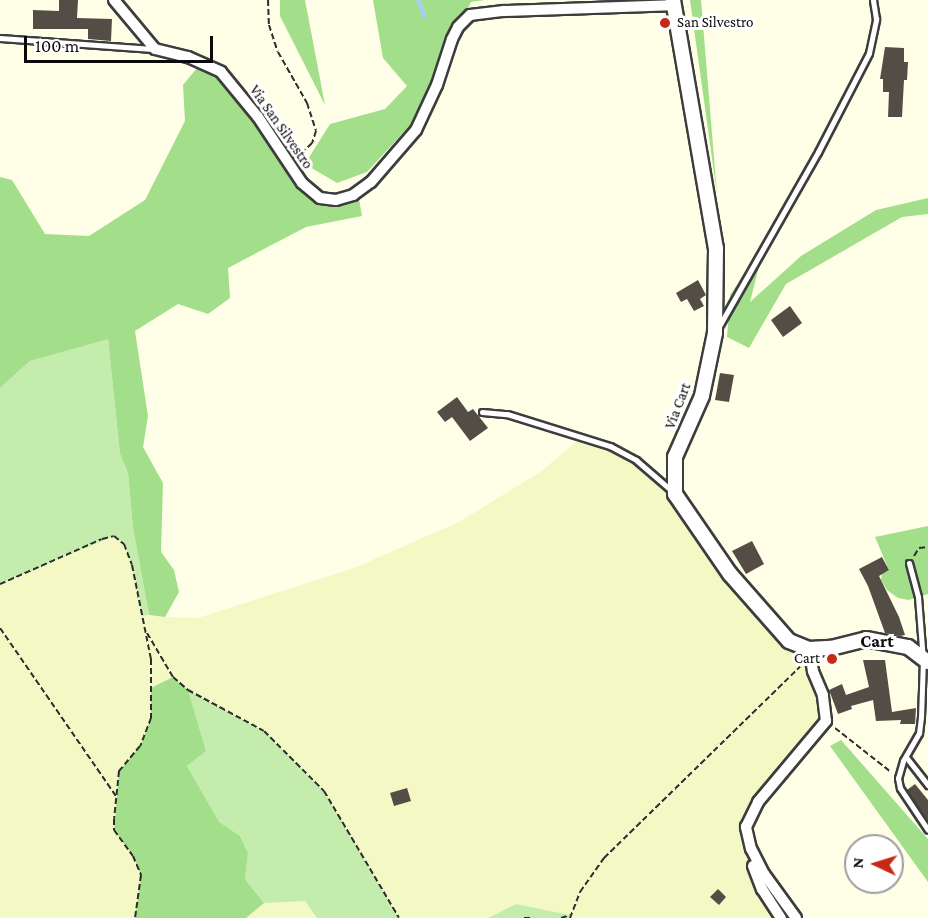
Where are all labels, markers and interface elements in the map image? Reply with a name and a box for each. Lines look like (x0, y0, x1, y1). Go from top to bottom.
place label: San Silvestro (677, 14, 753, 32)
marker: San Silvestro (658, 16, 672, 30)
scale bar (27, 24, 216, 62)
text: 100 m (35, 36, 79, 56)
street label: Via San Silvestro (245, 82, 317, 172)
street label: Via Cart (661, 380, 695, 432)
district label: Cart (860, 630, 894, 652)
place label: Cart (794, 650, 820, 668)
marker: Cart (825, 652, 839, 666)
north arrow (844, 834, 904, 894)
text: N (849, 857, 866, 869)

